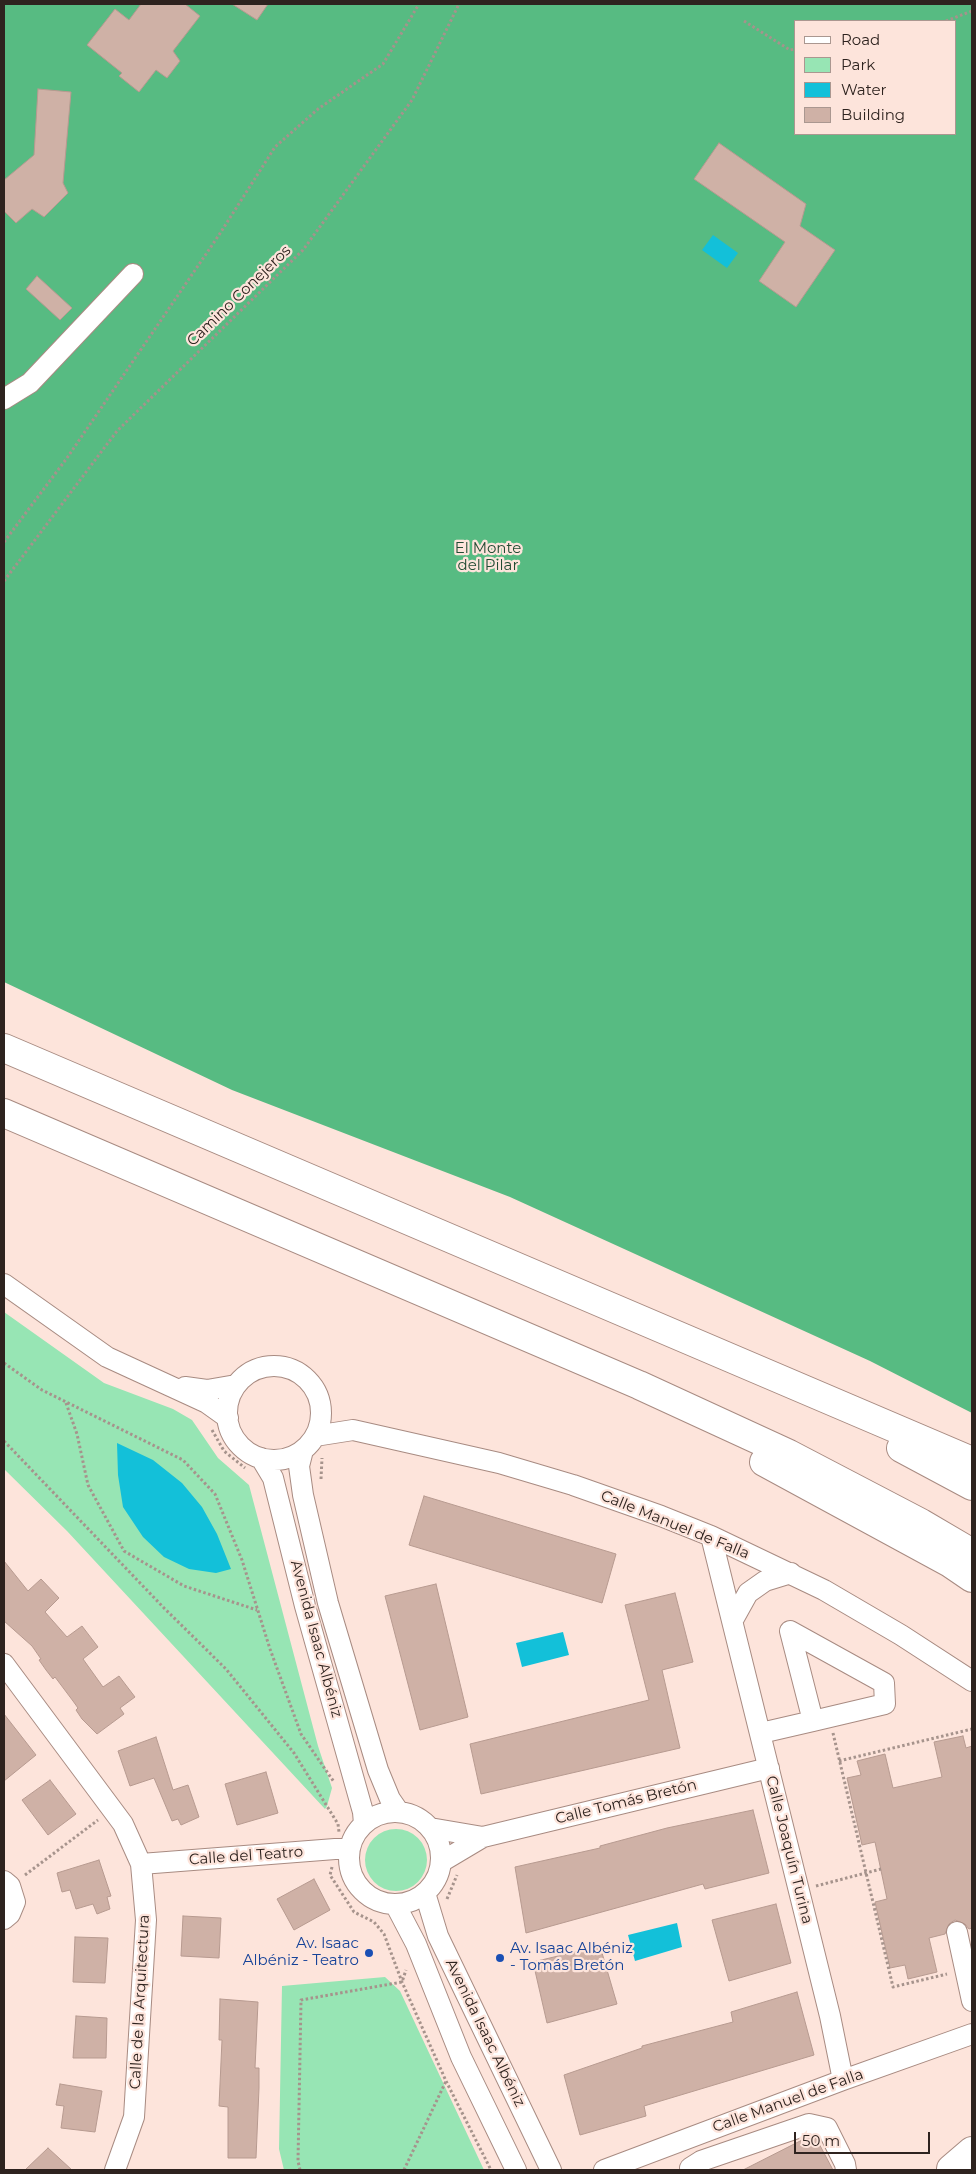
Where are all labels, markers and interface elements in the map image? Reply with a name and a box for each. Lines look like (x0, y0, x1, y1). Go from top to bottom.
legend (794, 20, 956, 135)
text: Road (841, 30, 880, 49)
text: Park (841, 55, 875, 74)
text: Water (841, 80, 887, 99)
text: Building (841, 105, 905, 124)
street label: Camino Conejeros (183, 242, 295, 350)
park label: El Monte del Pilar (455, 540, 521, 575)
street label: Calle Manuel de Falla (598, 1487, 752, 1563)
street label: Avenida Isaac Albéniz (286, 1558, 346, 1720)
street label: Calle Joaquín Turina (762, 1774, 816, 1926)
street label: Calle Tomás Bretón (553, 1776, 699, 1828)
street label: Calle del Teatro (188, 1843, 304, 1869)
street label: Calle de la Arquitectura (126, 1914, 154, 2090)
place label: Av. Isaac Albéniz - Teatro (243, 1935, 359, 1970)
place label: Av. Isaac Albéniz - Tomás Bretón (510, 1940, 633, 1975)
marker: Av. Isaac Albéniz - Teatro (363, 1947, 375, 1959)
marker: Av. Isaac Albéniz - Tomás Bretón (494, 1952, 506, 1964)
street label: Avenida Isaac Albéniz (441, 1956, 529, 2110)
street label: Calle Manuel de Falla (710, 2065, 866, 2137)
scale bar (796, 2122, 932, 2154)
text: 50 m (802, 2131, 840, 2150)

